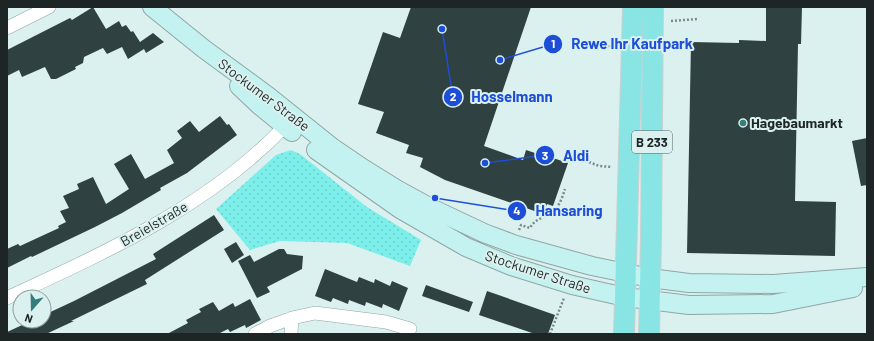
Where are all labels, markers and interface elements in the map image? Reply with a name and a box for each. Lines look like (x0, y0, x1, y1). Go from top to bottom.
callout: Rewe Ihr Kaufpark (543, 30, 701, 57)
text: Rewe Ihr Kaufpark (571, 34, 693, 52)
text: 1 (551, 36, 555, 50)
street label: Stockumer Straße (215, 55, 313, 135)
callout: Hosselmann (443, 83, 560, 110)
text: Hosselmann (471, 87, 553, 105)
text: 2 (450, 89, 457, 103)
place label: Hagebaumarkt (751, 114, 843, 131)
marker: Hagebaumarkt (738, 118, 748, 128)
road number: B 233 (632, 131, 672, 153)
callout: Aldi (535, 142, 597, 169)
text: Aldi (563, 146, 589, 164)
text: 3 (542, 148, 548, 162)
street label: Breielstraße (117, 197, 190, 250)
callout: Hansaring (507, 197, 610, 224)
text: Hansaring (535, 201, 603, 219)
text: 4 (513, 203, 521, 217)
street label: Stockumer Straße (483, 246, 593, 297)
north arrow (12, 289, 52, 329)
text: N (23, 312, 34, 326)

